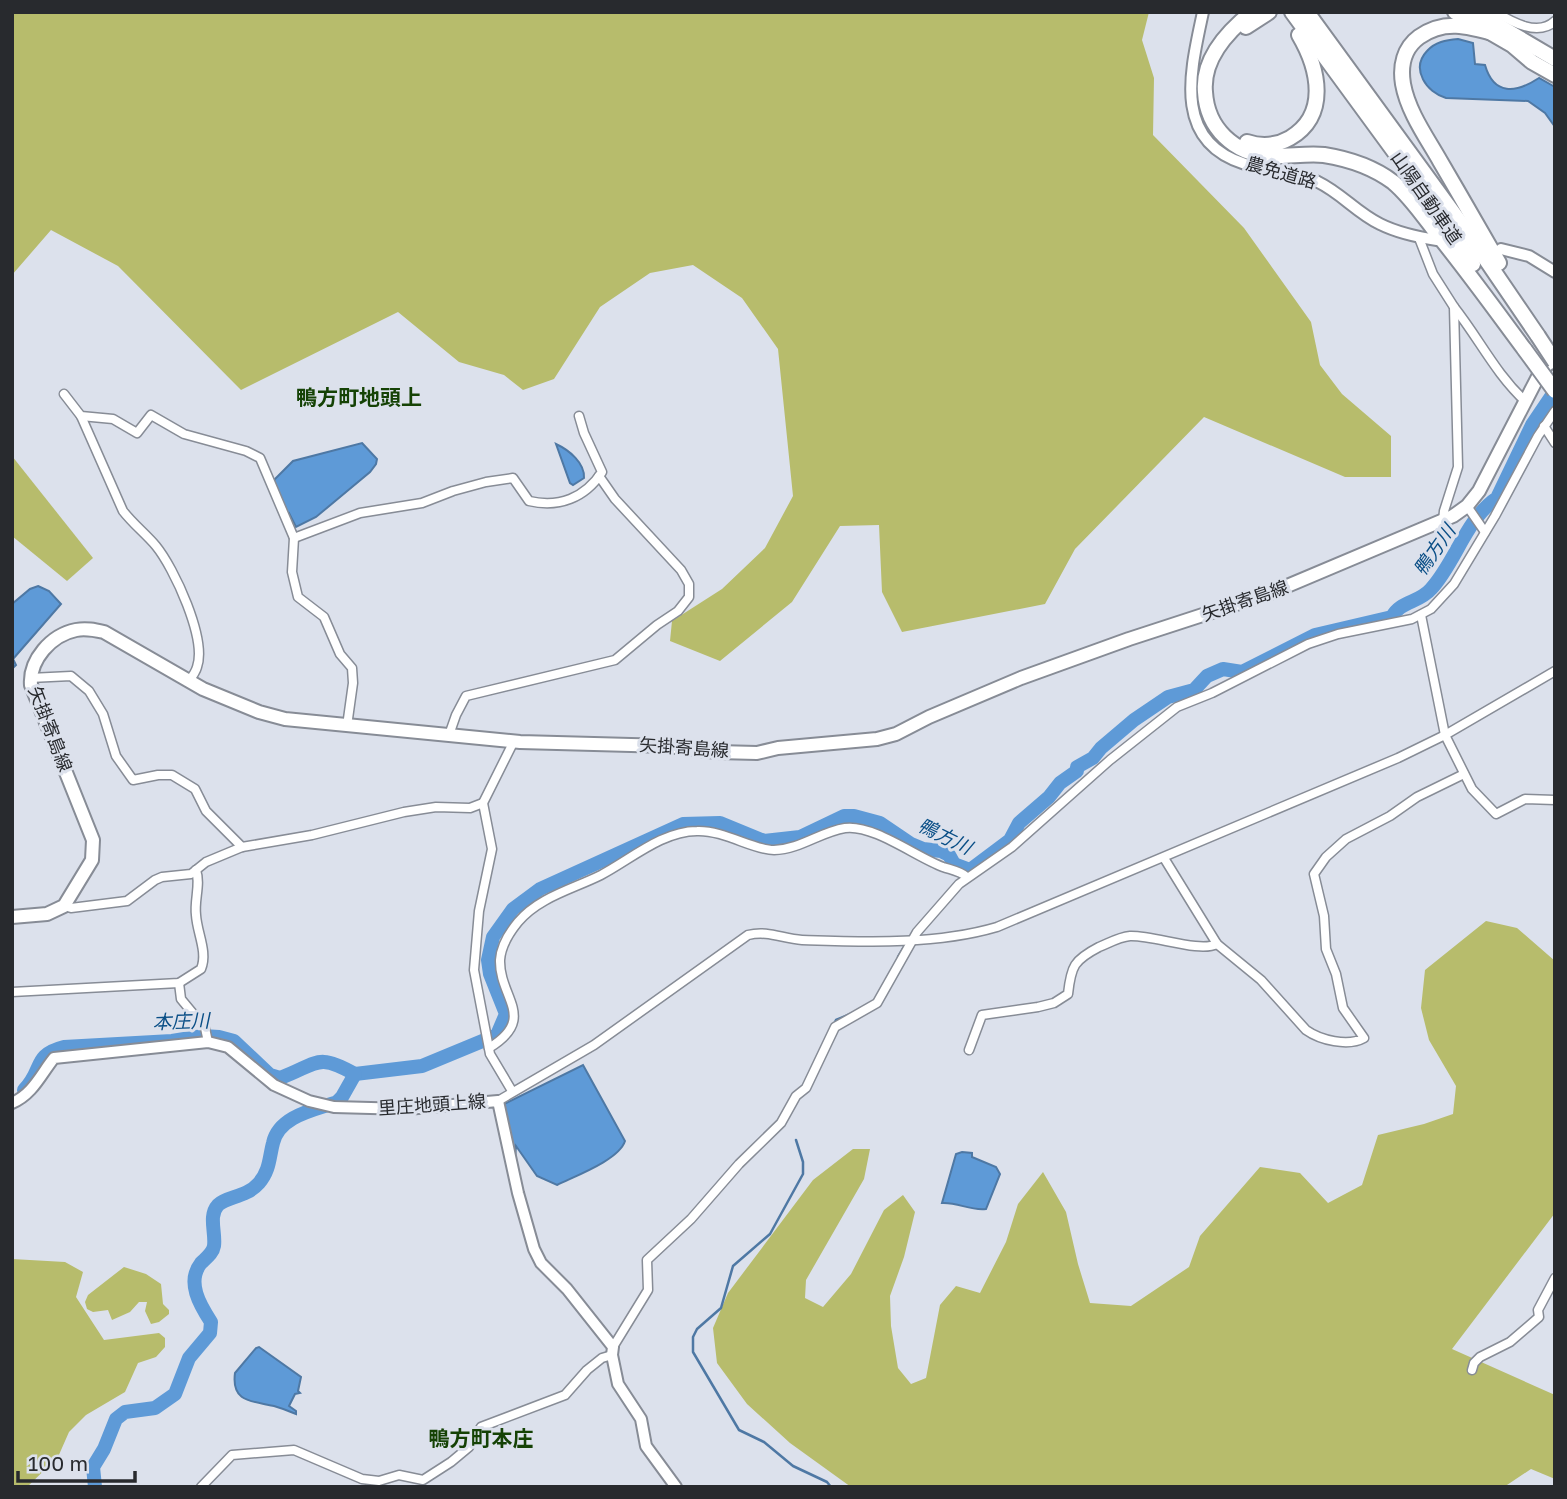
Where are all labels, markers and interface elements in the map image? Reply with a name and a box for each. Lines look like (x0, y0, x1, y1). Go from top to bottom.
street label: 山陽自動車道 (1387, 147, 1467, 248)
street label: 農免道路 (1244, 152, 1319, 193)
district label: 鴨方町地頭上 (296, 384, 422, 410)
water label: 鴨方川 (1408, 518, 1461, 580)
street label: 矢掛寄島線 (1199, 575, 1291, 625)
street label: 矢掛寄島線 (25, 683, 77, 775)
street label: 矢掛寄島線 (638, 733, 730, 761)
water label: 鴨方川 (915, 813, 978, 859)
water label: 本庄川 (152, 1008, 212, 1033)
street label: 里庄地頭上線 (377, 1089, 487, 1119)
district label: 鴨方町本庄 (429, 1425, 534, 1451)
scale bar (18, 1440, 135, 1484)
text: 100 m (28, 1450, 88, 1476)

